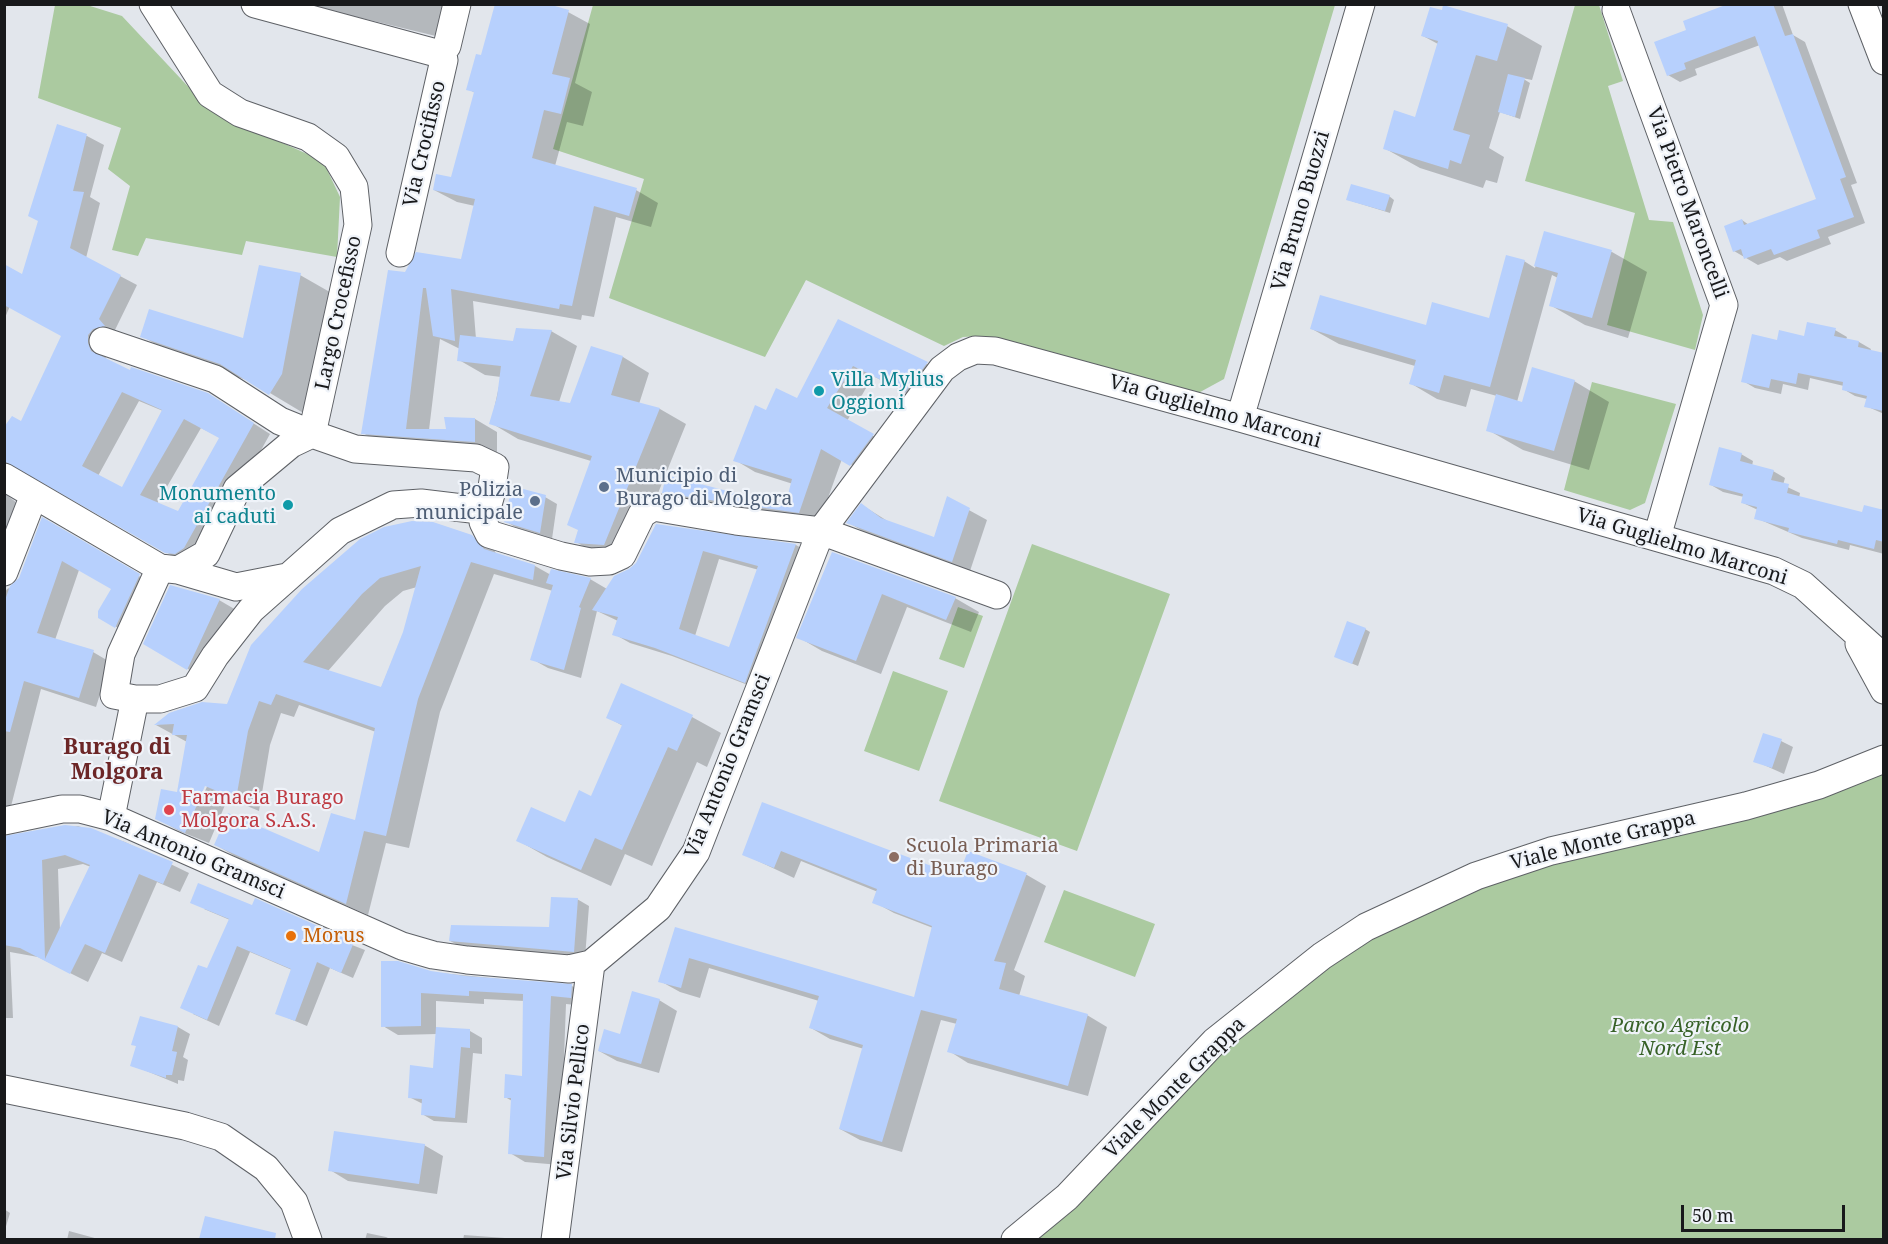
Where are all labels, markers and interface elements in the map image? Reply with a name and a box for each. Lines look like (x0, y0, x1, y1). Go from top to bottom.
street label: Via Crocifisso (399, 79, 451, 209)
street label: Via Pietro Maroncelli (1641, 104, 1733, 302)
street label: Via Bruno Buozzi (1267, 128, 1335, 294)
street label: Largo Crocefisso (311, 234, 367, 392)
place label: Villa Mylius Oggioni (831, 368, 944, 415)
street label: Via Guglielmo Marconi (1106, 370, 1324, 454)
marker: Villa Mylius Oggioni (812, 384, 826, 398)
place label: Municipio di Burago di Molgora (616, 464, 793, 511)
place label: Polizia municipale (415, 478, 523, 525)
marker: Municipio di Burago di Molgora (597, 480, 611, 494)
place label: Monumento ai caduti (159, 482, 276, 529)
marker: Polizia municipale (528, 494, 542, 508)
marker: Monumento ai caduti (281, 498, 295, 512)
street label: Via Guglielmo Marconi (1574, 503, 1790, 591)
street label: Via Antonio Gramsci (680, 670, 776, 862)
district label: Burago di Molgora (63, 735, 171, 786)
place label: Farmacia Burago Molgora S.A.S. (181, 786, 344, 833)
marker: Farmacia Burago Molgora S.A.S. (162, 803, 176, 817)
street label: Via Antonio Gramsci (98, 806, 288, 904)
street label: Viale Monte Grappa (1508, 806, 1698, 876)
place label: Scuola Primaria di Burago (906, 834, 1059, 881)
marker: Scuola Primaria di Burago (887, 850, 901, 864)
place label: Morus (303, 924, 364, 948)
marker: Morus (284, 929, 298, 943)
street label: Viale Monte Grappa (1099, 1012, 1251, 1164)
park label: Parco Agricolo Nord Est (1611, 1014, 1749, 1061)
street label: Via Silvio Pellico (552, 1022, 596, 1182)
scale bar (1684, 1193, 1848, 1231)
text: 50 m (1692, 1203, 1734, 1227)

